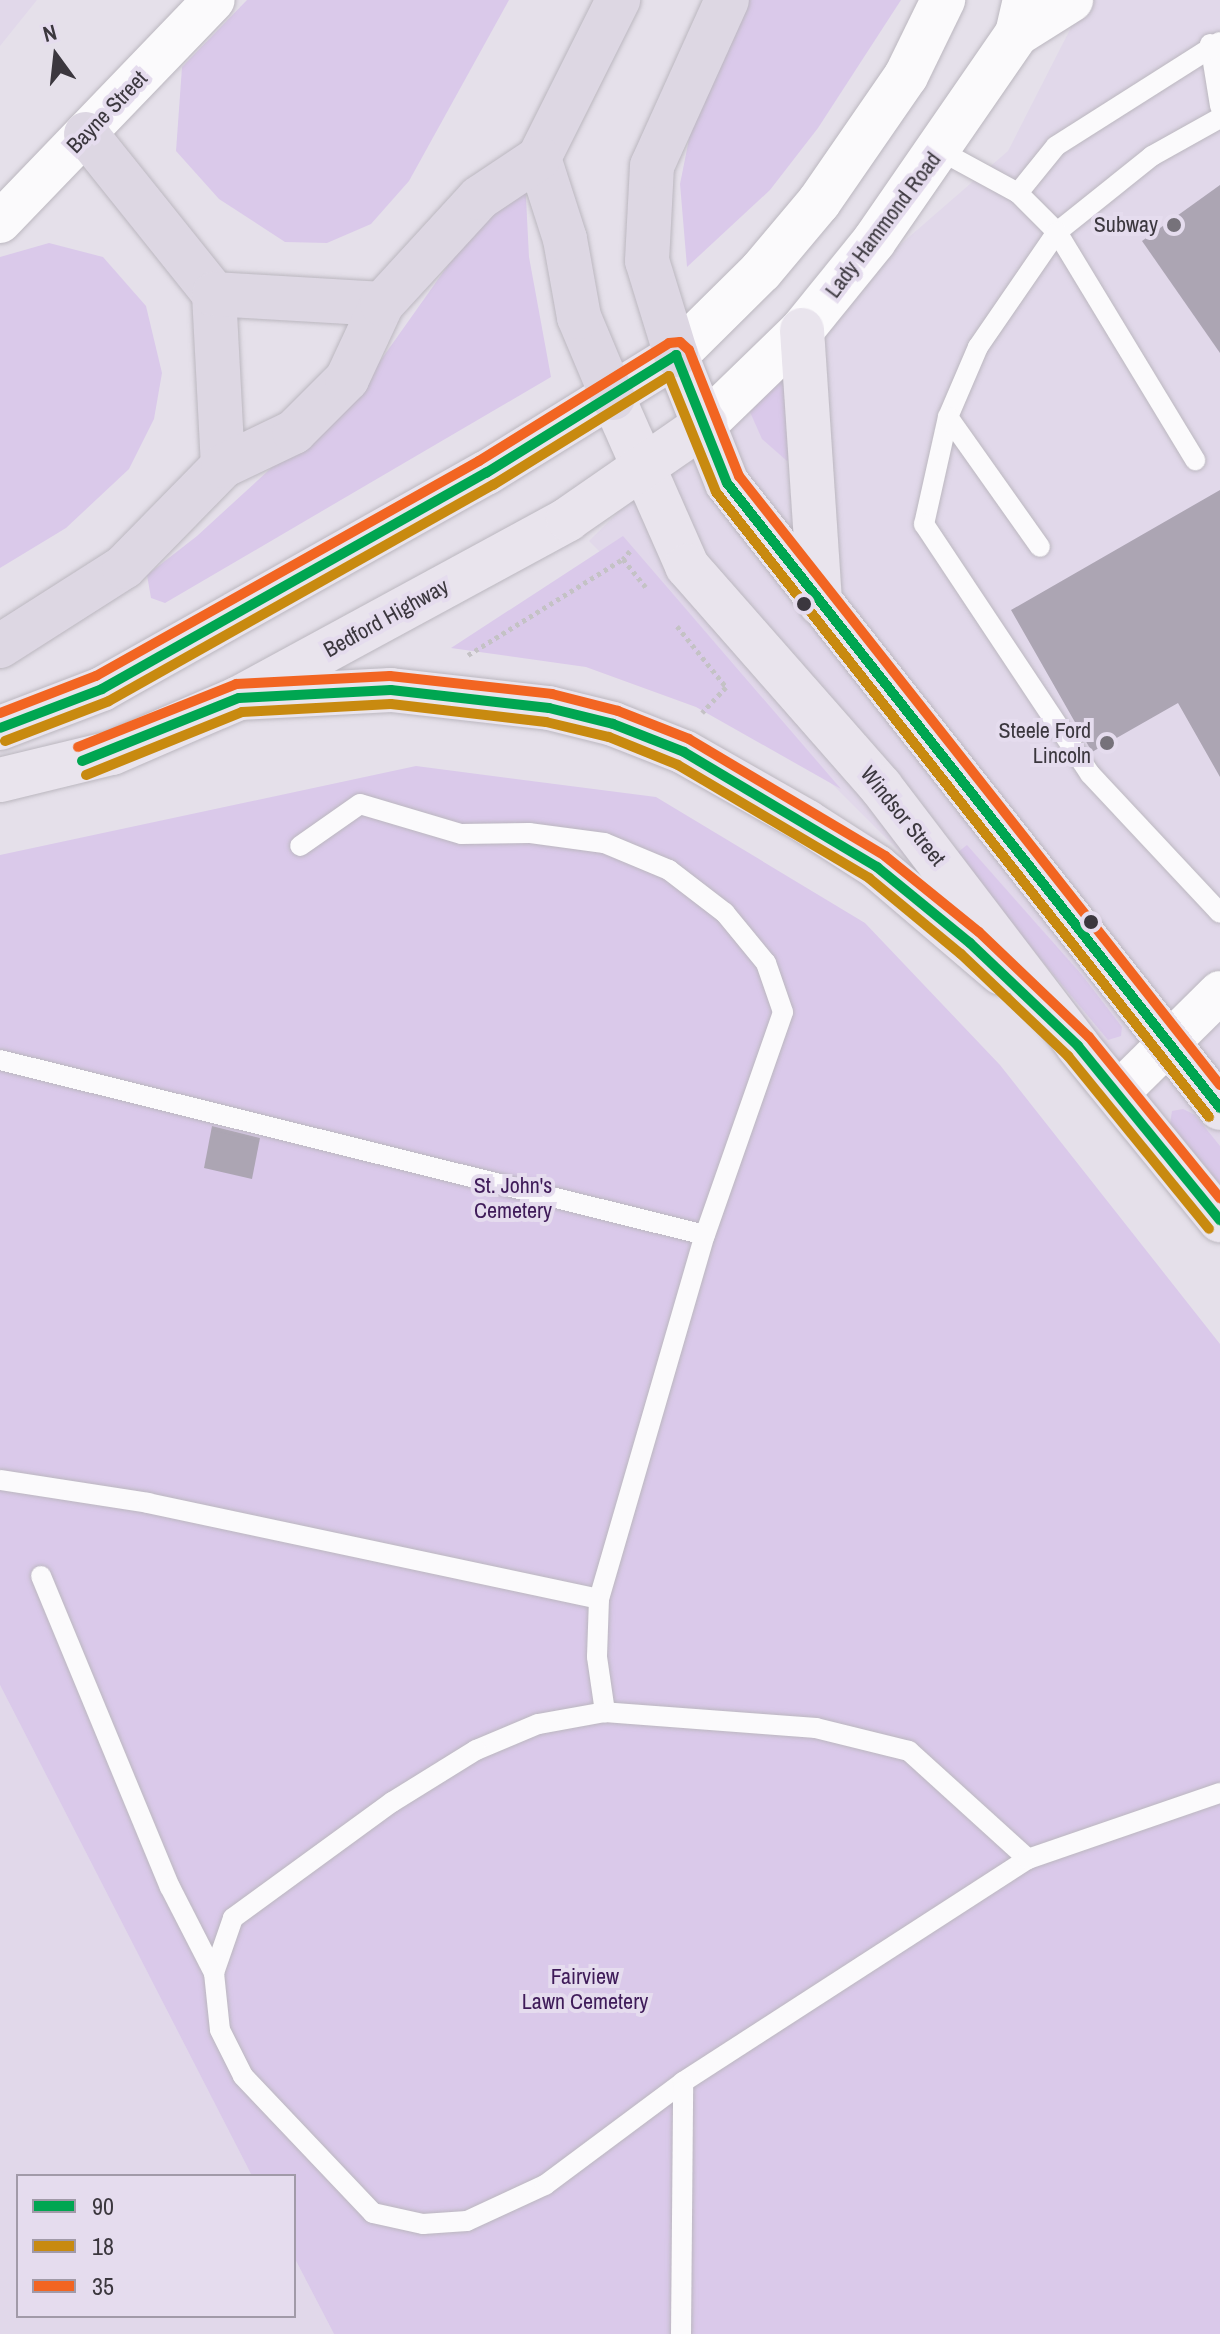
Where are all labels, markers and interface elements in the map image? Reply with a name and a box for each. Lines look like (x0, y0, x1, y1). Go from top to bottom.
north arrow (16, 16, 96, 96)
text: N (40, 17, 60, 49)
street label: Bayne Street (61, 65, 153, 159)
street label: Lady Hammond Road (820, 147, 946, 303)
place label: Subway (1094, 212, 1158, 238)
marker: Subway (1165, 216, 1183, 234)
street label: Bedford Highway (319, 573, 453, 663)
unlabelled marker (796, 596, 812, 612)
place label: Steele Ford Lincoln (999, 717, 1091, 768)
marker: Steele Ford Lincoln (1098, 734, 1116, 752)
street label: Windsor Street (855, 761, 951, 871)
unlabelled marker (1083, 914, 1099, 930)
park label: St. John's Cemetery (474, 1172, 552, 1224)
park label: Fairview Lawn Cemetery (522, 1963, 648, 2014)
legend (16, 2174, 296, 2318)
text: 90 (92, 2190, 114, 2222)
text: 18 (92, 2230, 114, 2262)
text: 35 (92, 2270, 114, 2302)

